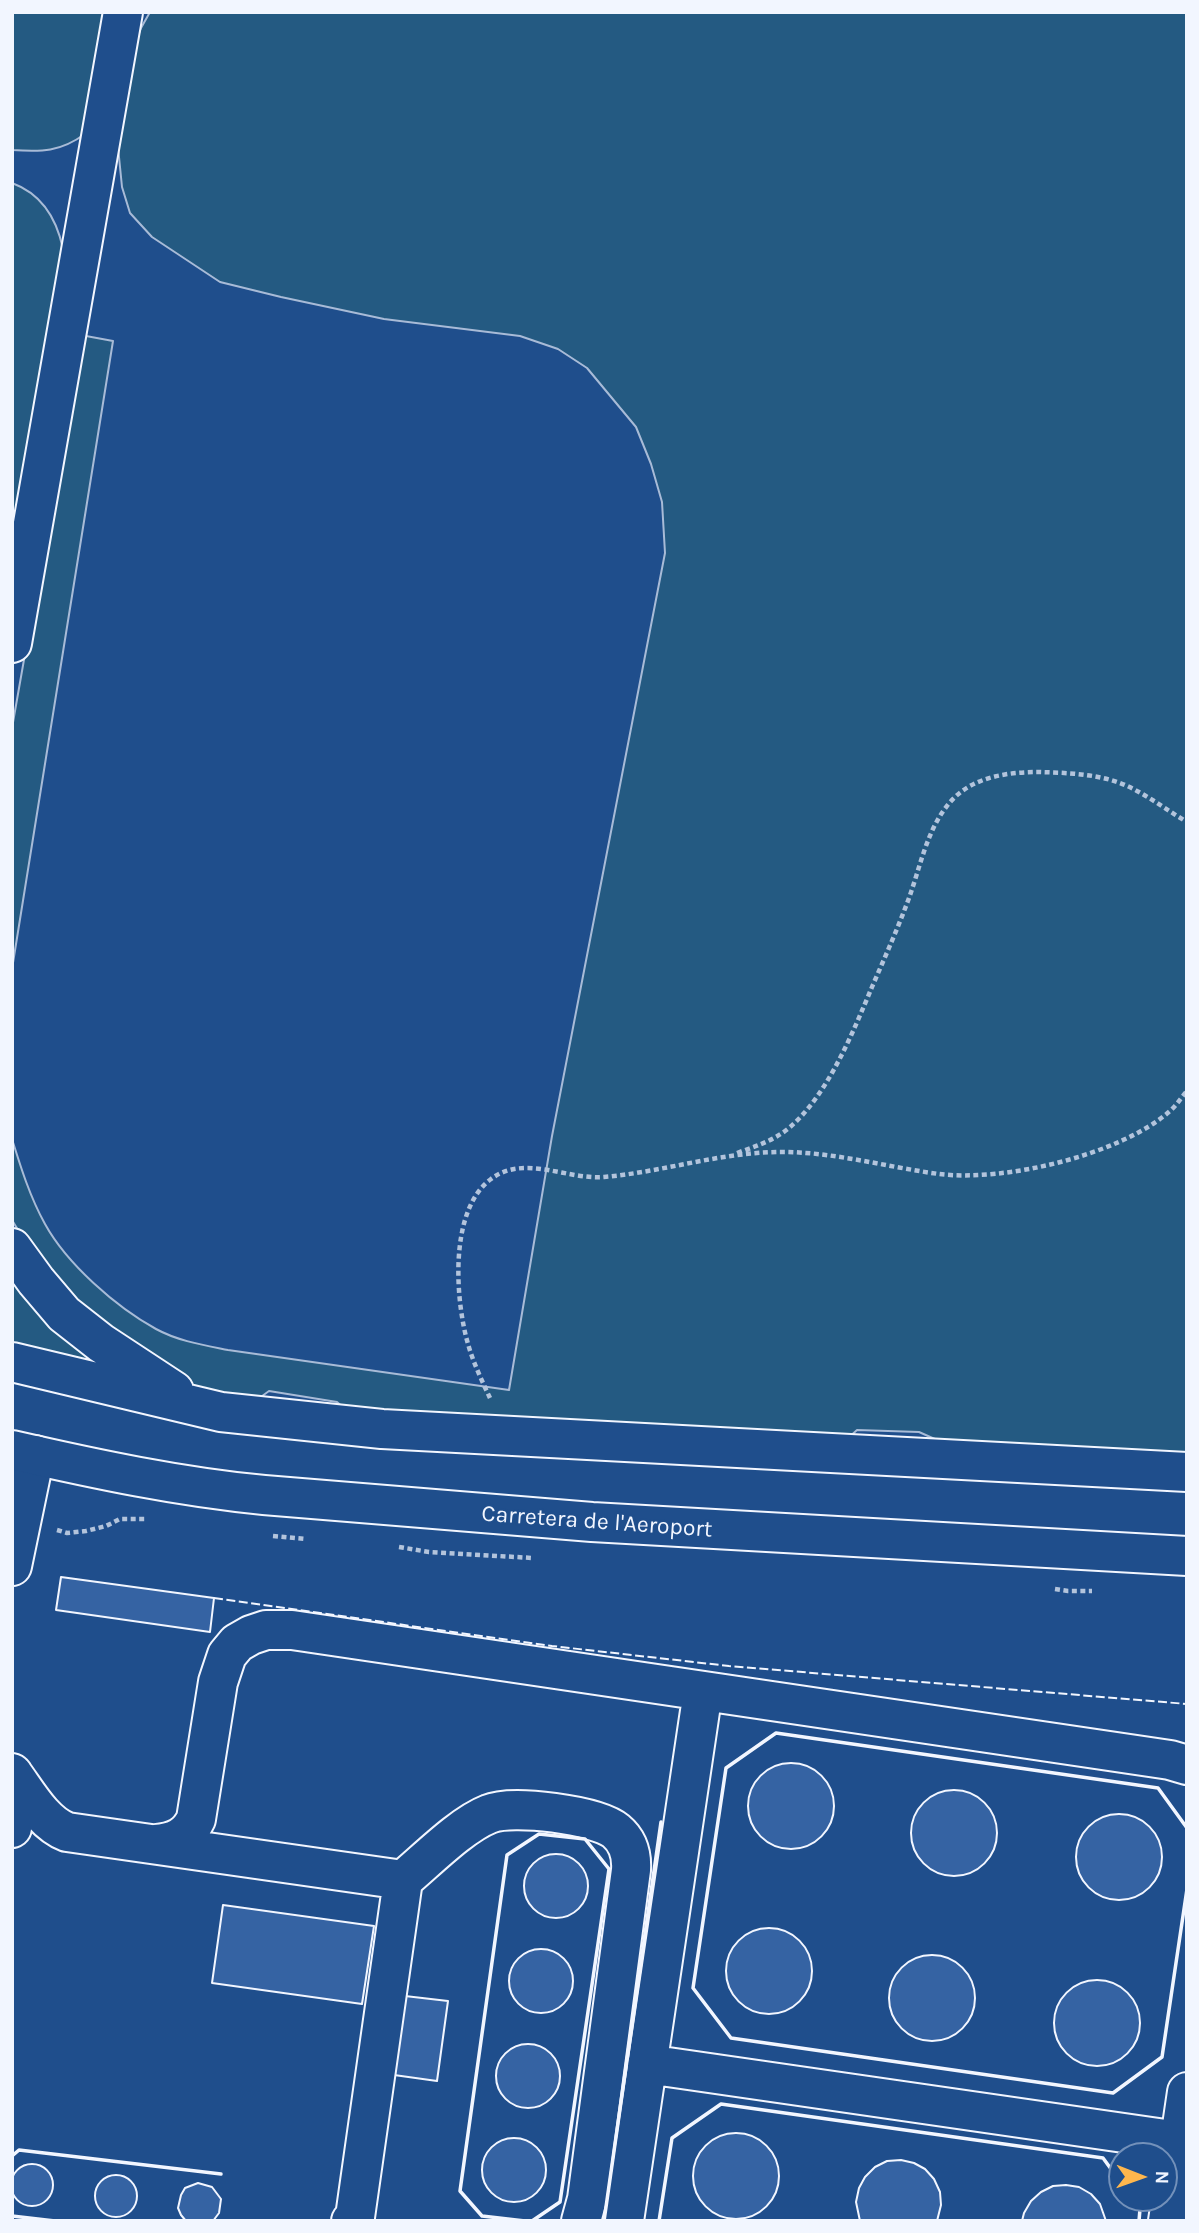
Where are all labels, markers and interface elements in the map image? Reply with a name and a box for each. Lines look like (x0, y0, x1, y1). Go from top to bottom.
street label: Carretera de l'Aeroport (481, 1500, 713, 1544)
north arrow (1108, 2142, 1178, 2212)
text: N (1151, 2170, 1173, 2184)

